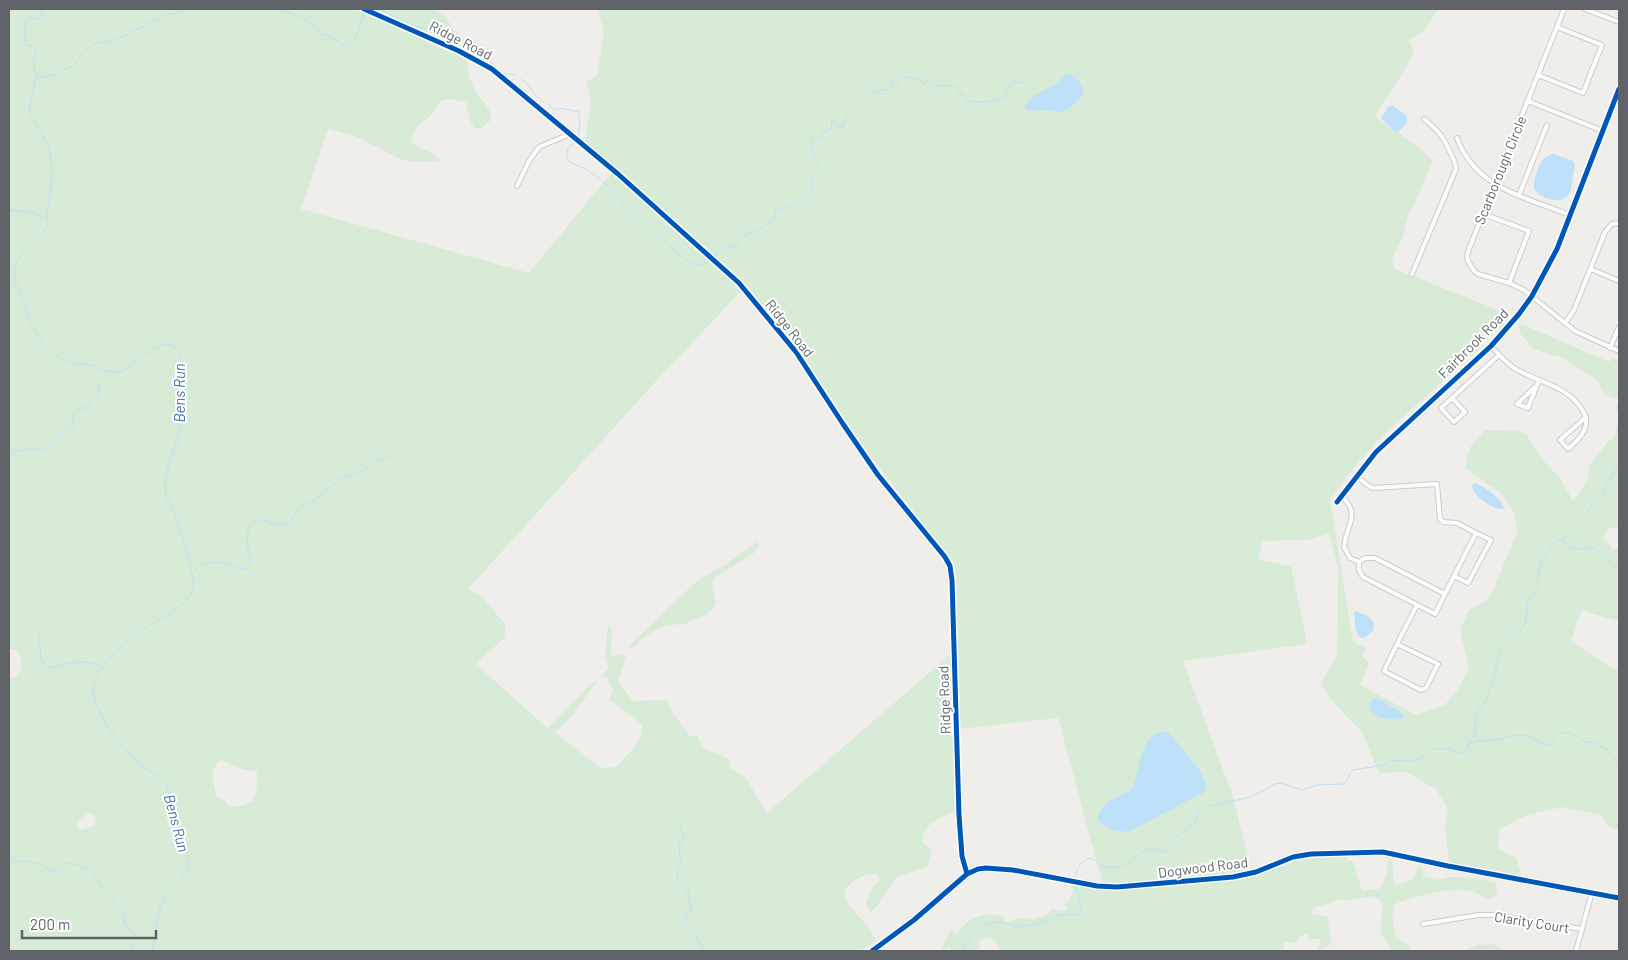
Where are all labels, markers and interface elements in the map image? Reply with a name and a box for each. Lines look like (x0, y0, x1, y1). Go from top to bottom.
street label: Ridge Road (427, 17, 495, 63)
street label: Scarborough Circle (1470, 113, 1530, 227)
street label: Ridge Road (762, 296, 818, 360)
street label: Fairbrook Road (1434, 304, 1512, 382)
water label: Bens Run (170, 363, 188, 423)
street label: Ridge Road (934, 665, 954, 735)
water label: Bens Run (161, 792, 193, 854)
street label: Dogwood Road (1157, 853, 1249, 881)
scale bar (22, 908, 156, 940)
street label: Clarity Court (1493, 908, 1571, 936)
text: 200 m (30, 915, 70, 933)

